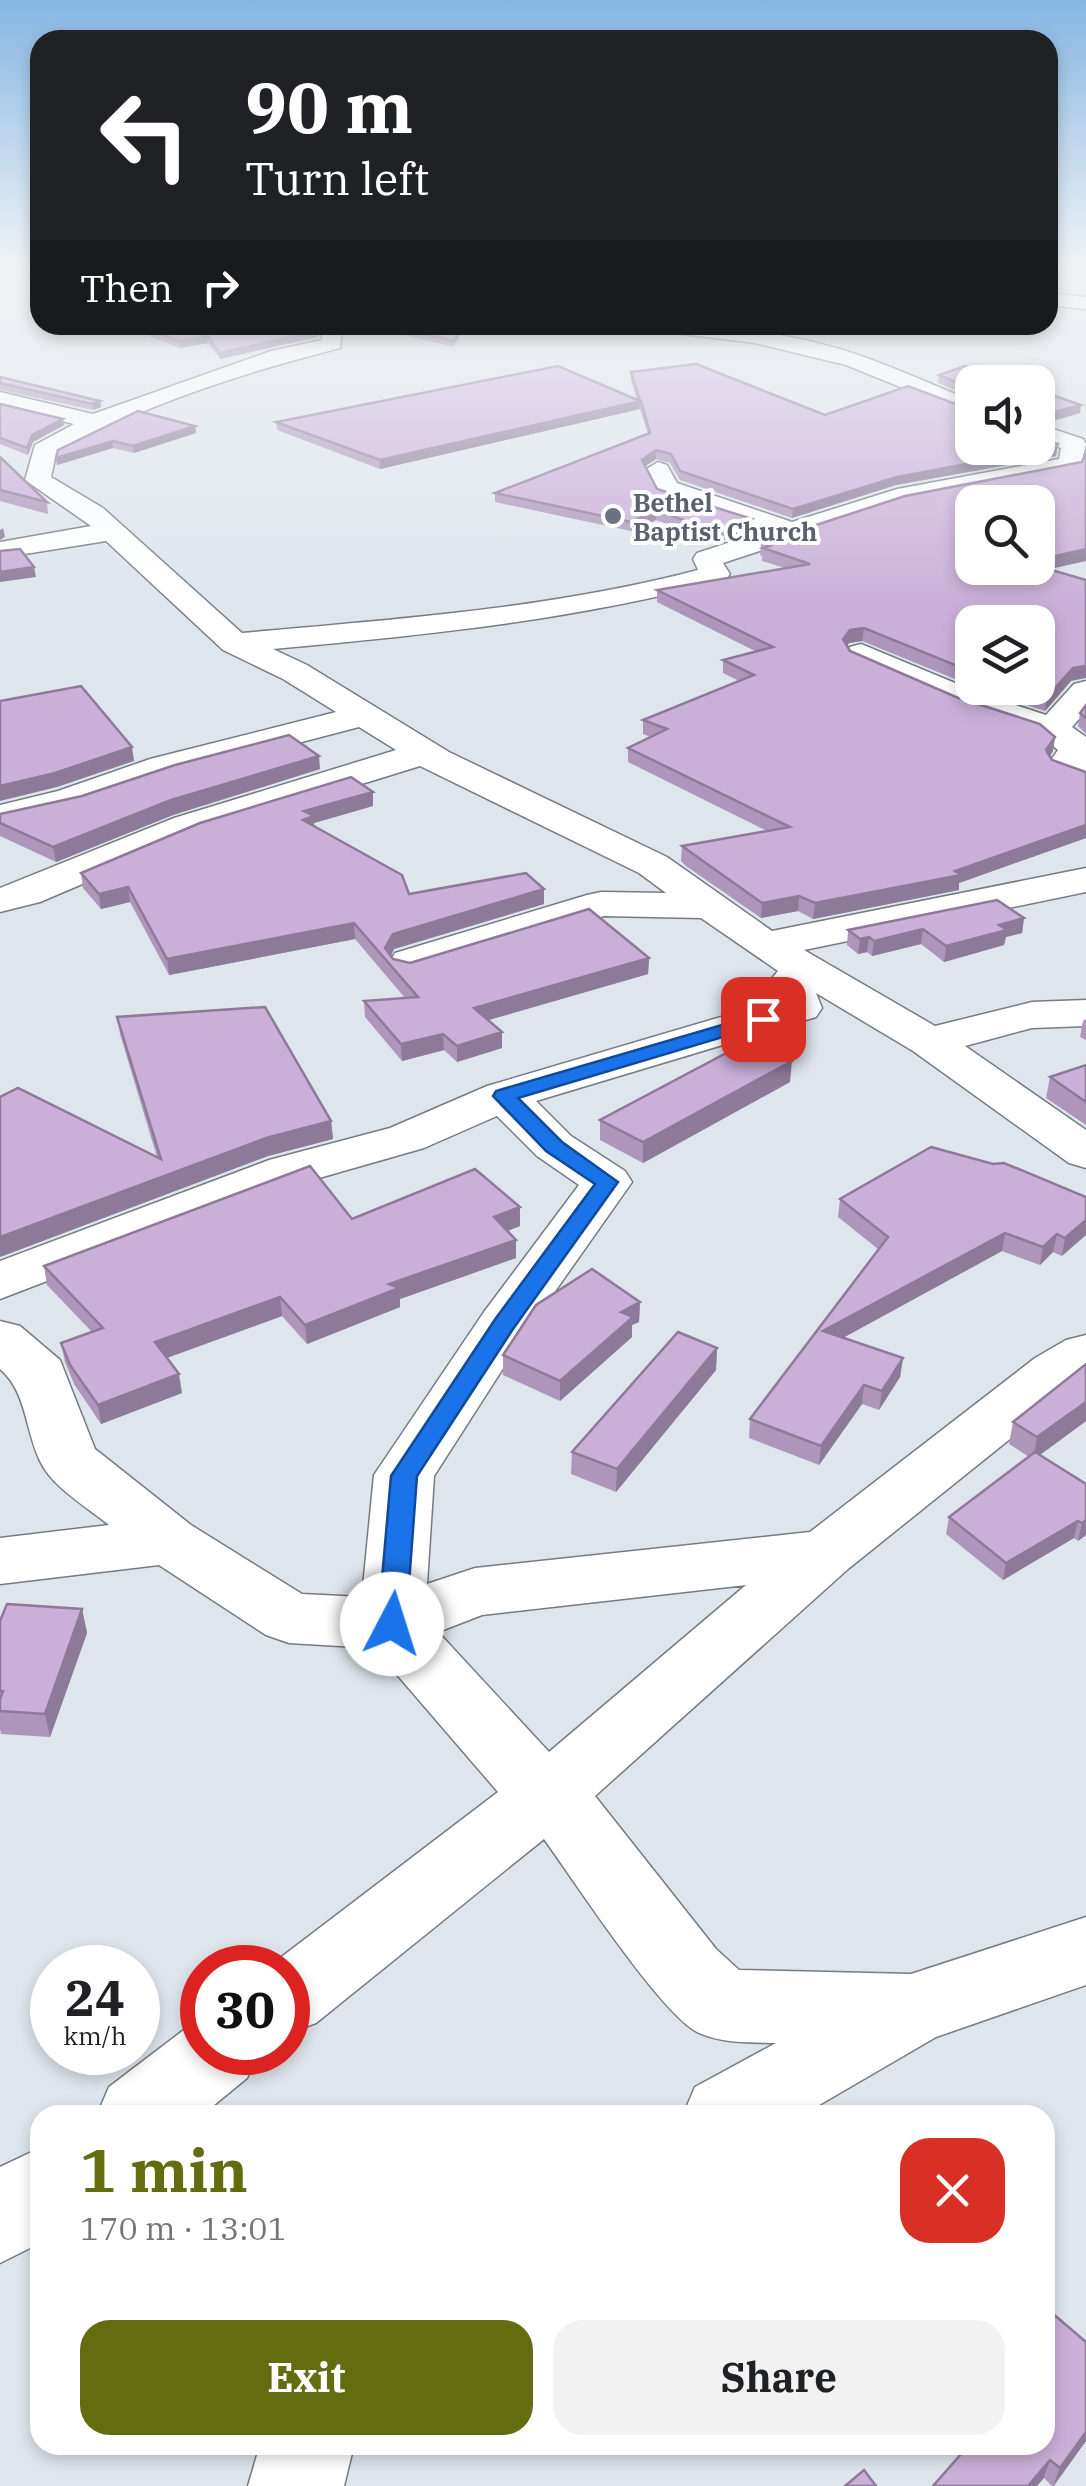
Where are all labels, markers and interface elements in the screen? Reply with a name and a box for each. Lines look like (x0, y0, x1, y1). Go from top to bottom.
text: 90 m (245, 61, 413, 152)
icon: left (80, 70, 210, 200)
text: Turn left (245, 149, 429, 207)
icon: right (193, 260, 248, 315)
text: Then (80, 263, 173, 312)
map controls (955, 365, 1055, 705)
button: sound (955, 365, 1055, 465)
button: search (955, 485, 1055, 585)
place label: Bethel Baptist Church (633, 486, 817, 548)
marker: Bethel Baptist Church (602, 505, 624, 527)
button: layers (955, 605, 1055, 705)
pin (721, 977, 806, 1062)
icon: arrive (736, 992, 791, 1047)
position arrow (340, 1572, 444, 1676)
speed limit sign: 30 (180, 1945, 310, 2075)
text: 24 (65, 1965, 125, 2030)
text: km/h (63, 2019, 127, 2052)
text: 1 min (80, 2130, 248, 2209)
button: close (900, 2138, 1005, 2243)
text: 170 m · 13:01 (80, 2207, 287, 2249)
button: Exit (80, 2320, 533, 2435)
button: Share (553, 2320, 1005, 2435)

